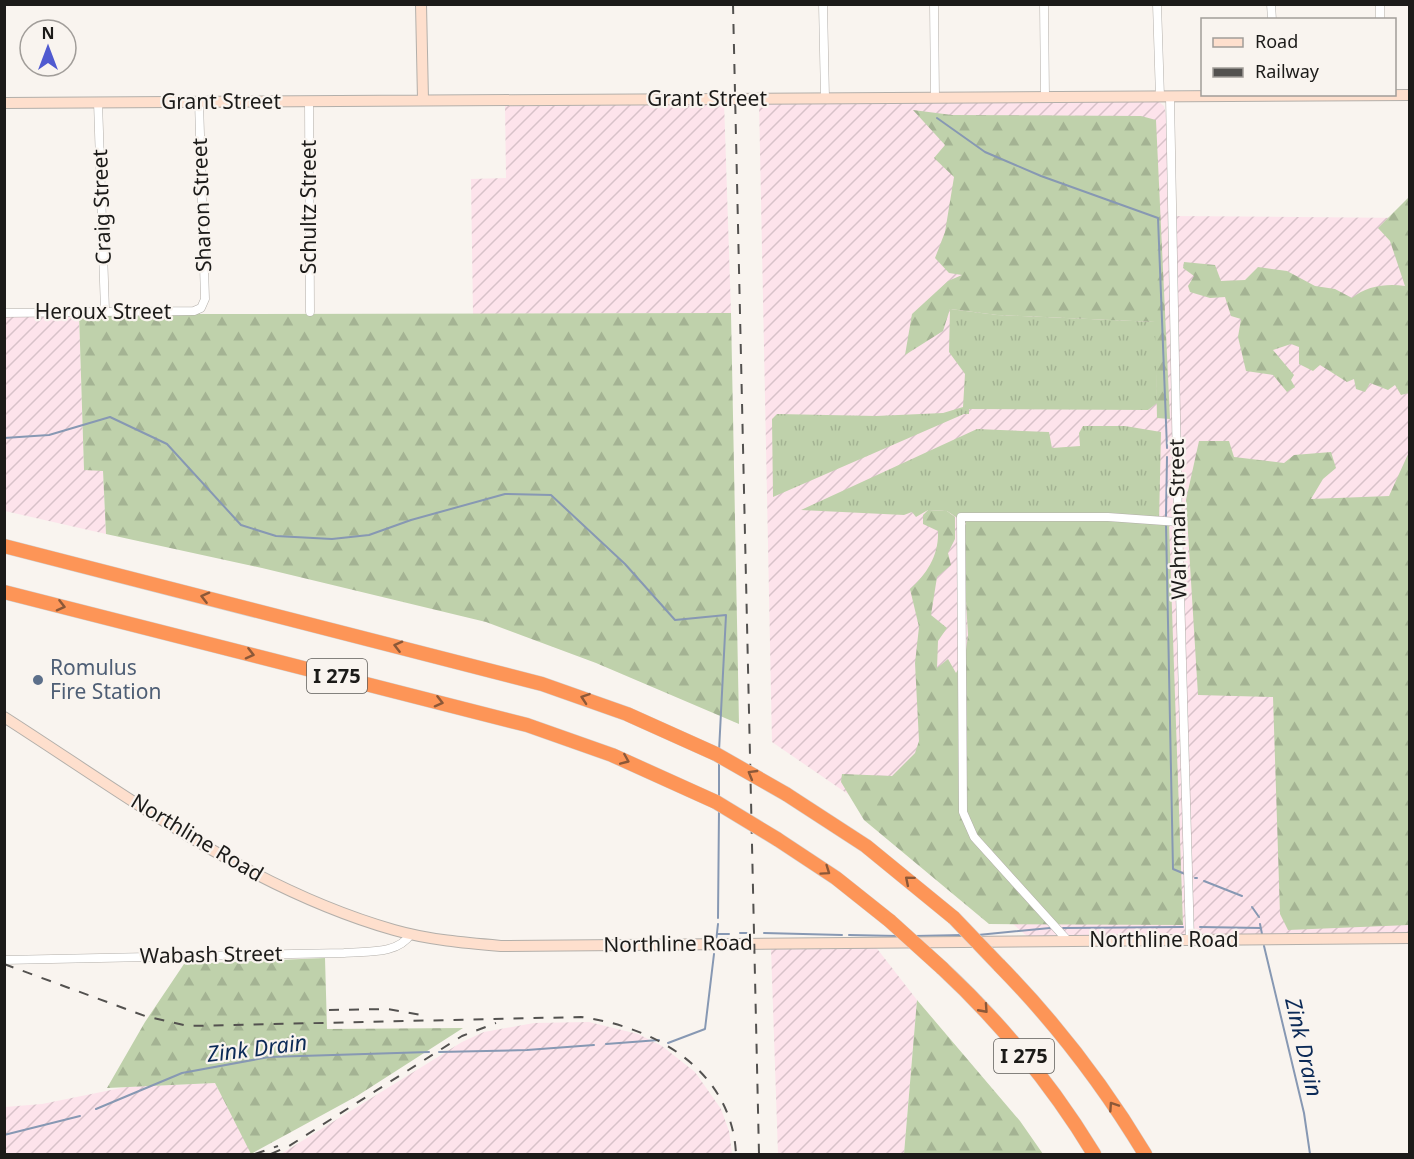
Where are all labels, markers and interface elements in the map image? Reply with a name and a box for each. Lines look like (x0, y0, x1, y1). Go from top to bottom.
north arrow (18, 18, 78, 78)
legend (1201, 18, 1396, 96)
text: N (41, 22, 55, 44)
text: Road (1255, 29, 1298, 53)
text: Railway (1255, 59, 1320, 83)
street label: Grant Street (647, 84, 767, 112)
street label: Grant Street (161, 87, 281, 115)
street label: Sharon Street (185, 137, 217, 273)
street label: Schultz Street (294, 139, 322, 274)
street label: Craig Street (85, 148, 117, 265)
street label: Heroux Street (35, 297, 172, 325)
street label: Wahrman Street (1162, 438, 1192, 600)
one-way arrow (200, 592, 210, 605)
one-way arrow (56, 599, 66, 612)
one-way arrow (393, 641, 403, 654)
one-way arrow (244, 647, 255, 659)
place label: Romulus Fire Station (50, 653, 161, 705)
road number: I 275 (307, 659, 367, 693)
marker: Romulus Fire Station (31, 673, 45, 687)
one-way arrow (580, 693, 591, 706)
one-way arrow (434, 694, 444, 707)
one-way arrow (619, 753, 630, 765)
one-way arrow (747, 769, 758, 781)
street label: Northline Road (126, 787, 269, 888)
one-way arrow (819, 864, 830, 875)
one-way arrow (905, 877, 916, 888)
street label: Northline Road (1089, 925, 1239, 953)
street label: Northline Road (603, 928, 753, 958)
street label: Wabash Street (139, 939, 283, 969)
water label: Zink Drain (1279, 993, 1331, 1099)
one-way arrow (977, 1002, 988, 1013)
water label: Zink Drain (204, 1026, 309, 1068)
road number: I 275 (994, 1039, 1054, 1073)
one-way arrow (1109, 1101, 1120, 1112)

